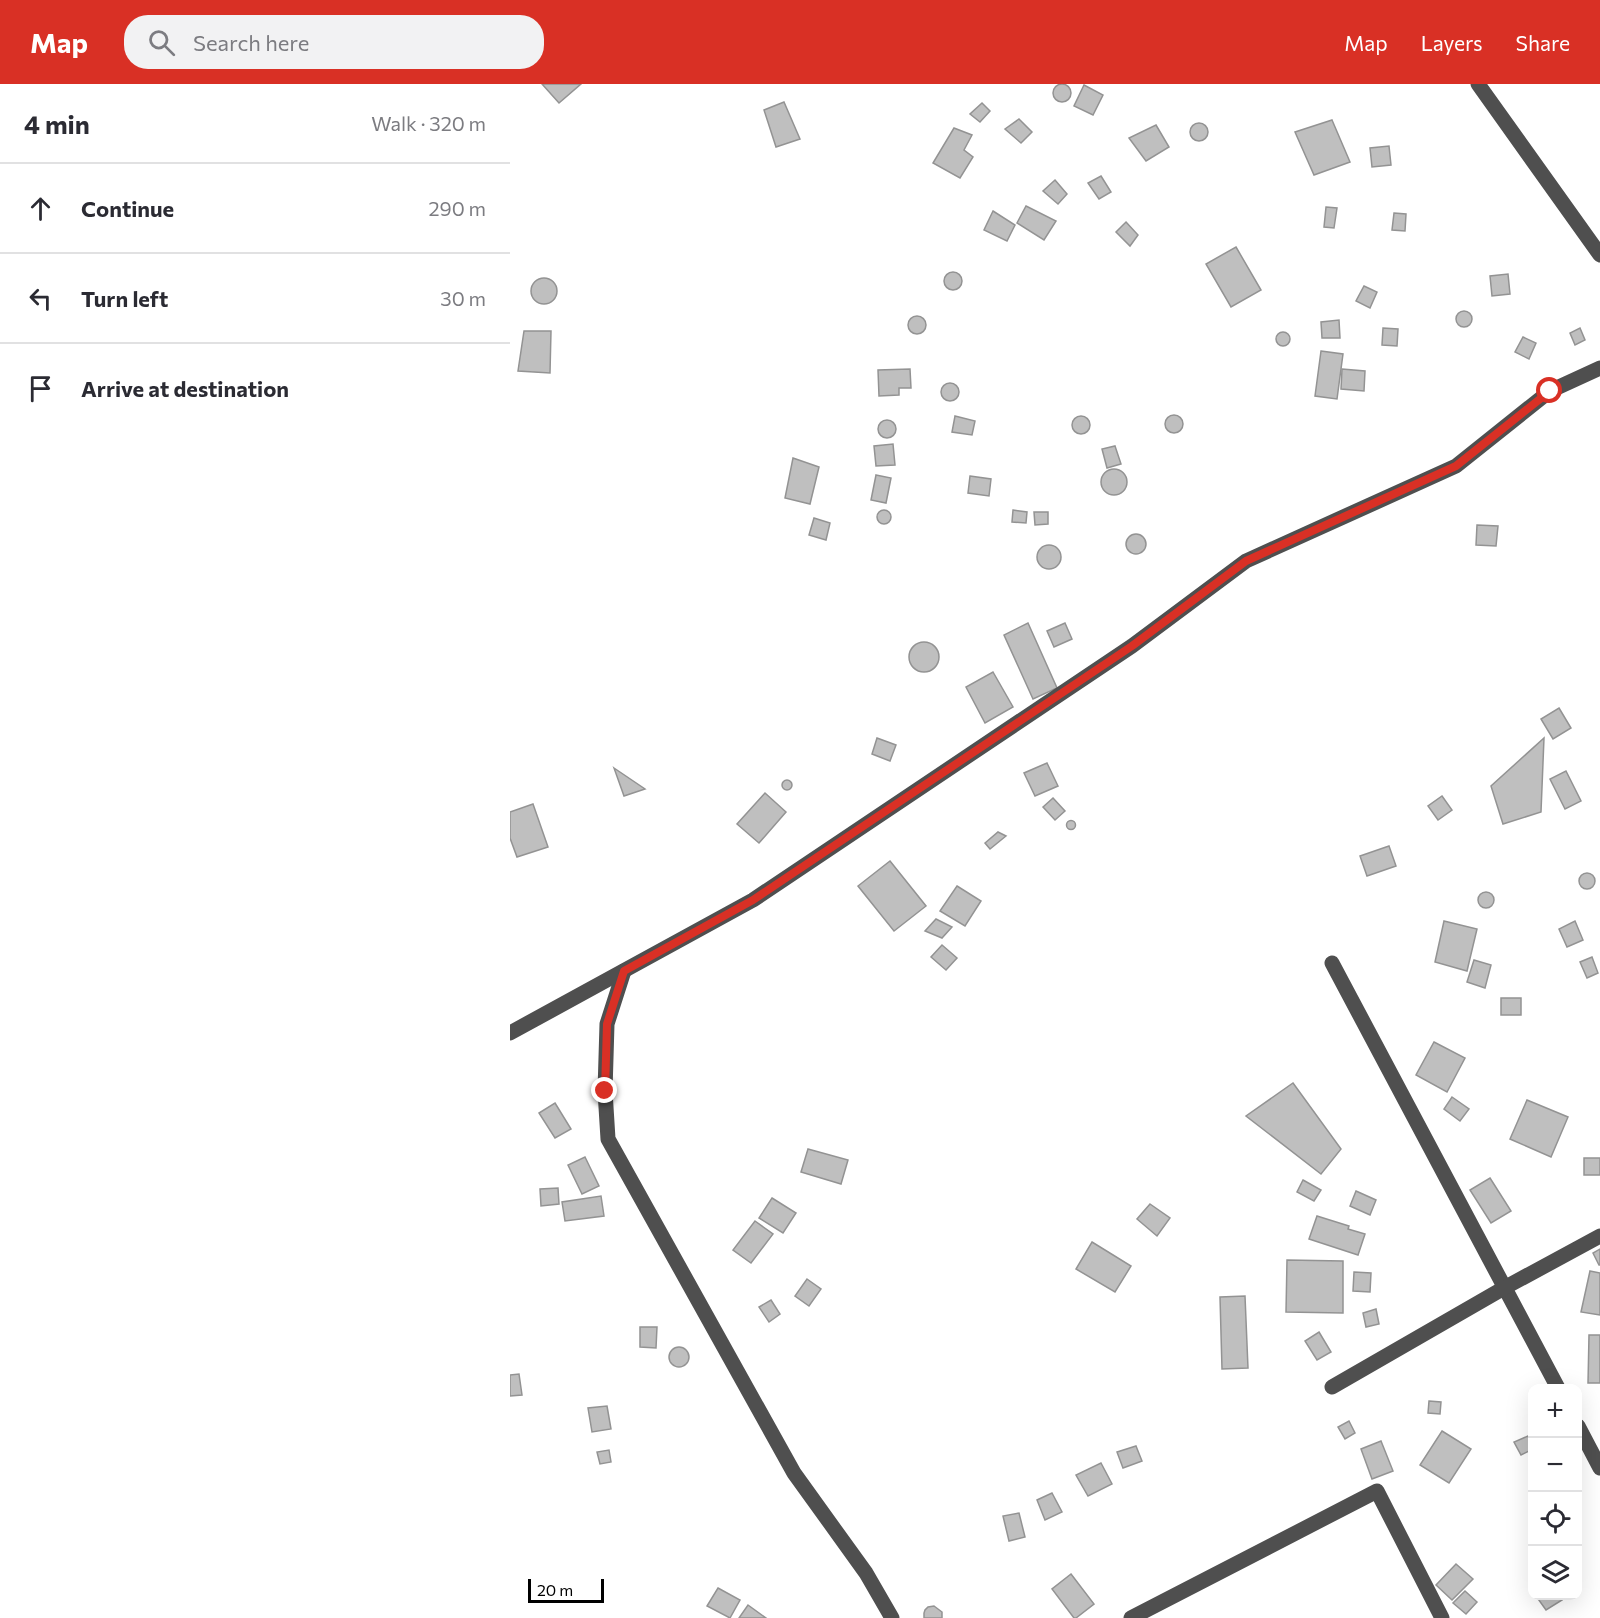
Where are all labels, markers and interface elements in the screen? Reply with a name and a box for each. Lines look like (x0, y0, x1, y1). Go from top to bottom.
search box (124, 15, 544, 69)
text: Map (30, 25, 88, 59)
icon: search (145, 26, 178, 59)
text: Search here (193, 29, 309, 56)
text: Map (1344, 30, 1388, 55)
text: Layers (1421, 30, 1483, 55)
text: Share (1516, 30, 1570, 55)
text: 4 min (24, 108, 90, 139)
text: Walk · 320 m (371, 111, 486, 135)
icon: ahead (24, 192, 57, 225)
text: Continue (81, 195, 174, 222)
text: 290 m (428, 196, 486, 220)
icon: left (24, 282, 57, 315)
text: Turn left (81, 285, 168, 312)
text: 30 m (440, 286, 486, 310)
icon: arrive (24, 372, 57, 405)
text: Arrive at destination (81, 375, 289, 402)
route start (1536, 377, 1562, 403)
route end (591, 1077, 617, 1103)
map controls (1528, 1384, 1582, 1600)
button: + (1528, 1384, 1582, 1438)
button: − (1528, 1438, 1582, 1492)
button: locate (1528, 1492, 1582, 1546)
button: layers (1528, 1546, 1582, 1600)
scale bar (528, 1576, 604, 1604)
text: 20 m (537, 1580, 573, 1599)

